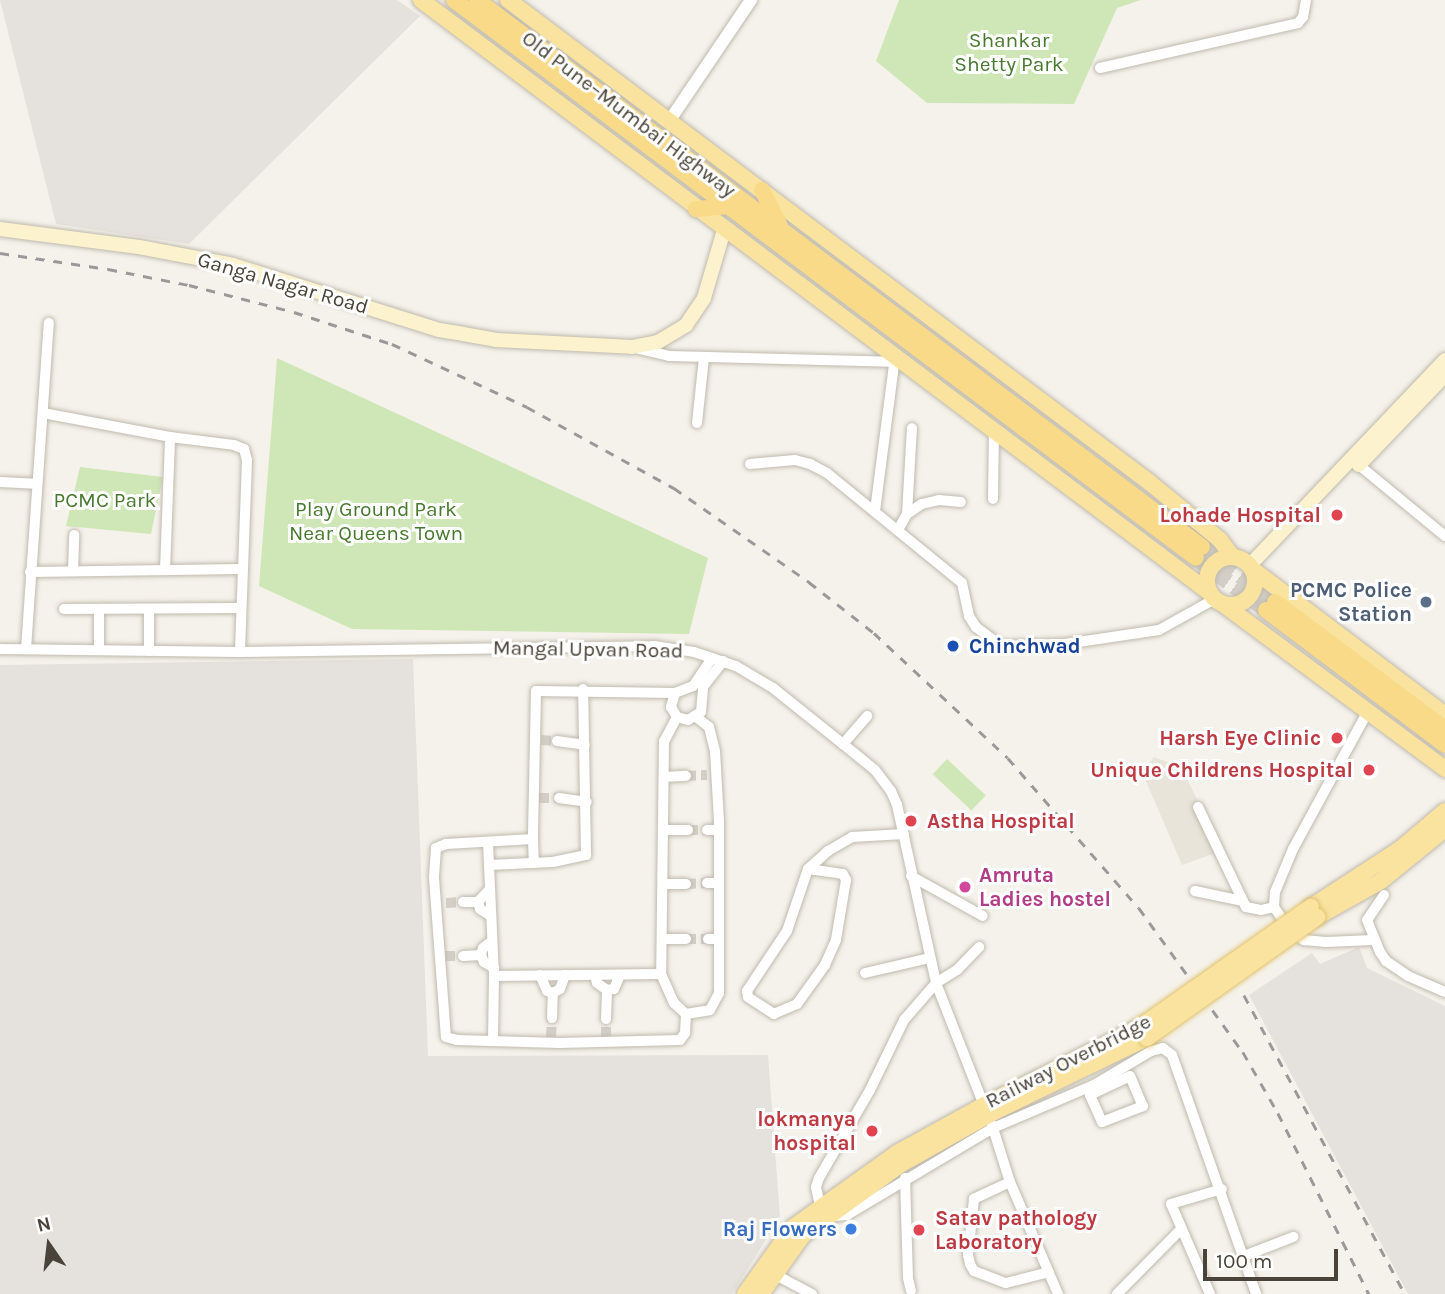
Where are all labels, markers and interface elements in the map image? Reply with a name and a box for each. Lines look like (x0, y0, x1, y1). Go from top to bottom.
street label: Old Pune–Mumbai Highway (517, 25, 741, 203)
park label: Shankar Shetty Park (954, 27, 1064, 77)
street label: Ganga Nagar Road (195, 247, 371, 319)
park label: PCMC Park (54, 487, 156, 513)
park label: Play Ground Park Near Queens Town (289, 496, 463, 546)
place label: Lohade Hospital (1160, 502, 1321, 528)
marker: Lohade Hospital (1327, 505, 1347, 525)
place label: PCMC Police Station (1290, 577, 1412, 627)
marker: PCMC Police Station (1418, 594, 1434, 610)
place label: Chinchwad (969, 633, 1081, 659)
street label: Mangal Upvan Road (493, 635, 683, 663)
marker: Chinchwad (943, 636, 963, 656)
place label: Harsh Eye Clinic (1159, 725, 1321, 751)
marker: Harsh Eye Clinic (1327, 728, 1347, 748)
place label: Unique Childrens Hospital (1090, 757, 1353, 783)
marker: Unique Childrens Hospital (1359, 760, 1379, 780)
place label: Astha Hospital (927, 808, 1075, 834)
marker: Astha Hospital (901, 811, 921, 831)
place label: Amruta Ladies hostel (979, 862, 1111, 912)
marker: Amruta Ladies hostel (957, 879, 973, 895)
street label: Railway Overbridge (981, 1008, 1155, 1114)
place label: lokmanya hospital (757, 1106, 856, 1156)
marker: lokmanya hospital (862, 1121, 882, 1141)
place label: Satav pathology Laboratory (935, 1205, 1097, 1255)
north arrow (14, 1210, 84, 1280)
text: N (35, 1212, 53, 1237)
place label: Raj Flowers (723, 1216, 837, 1242)
marker: Satav pathology Laboratory (909, 1220, 929, 1240)
marker: Raj Flowers (843, 1221, 859, 1237)
scale bar (1207, 1234, 1342, 1278)
text: 100 m (1216, 1249, 1273, 1273)

